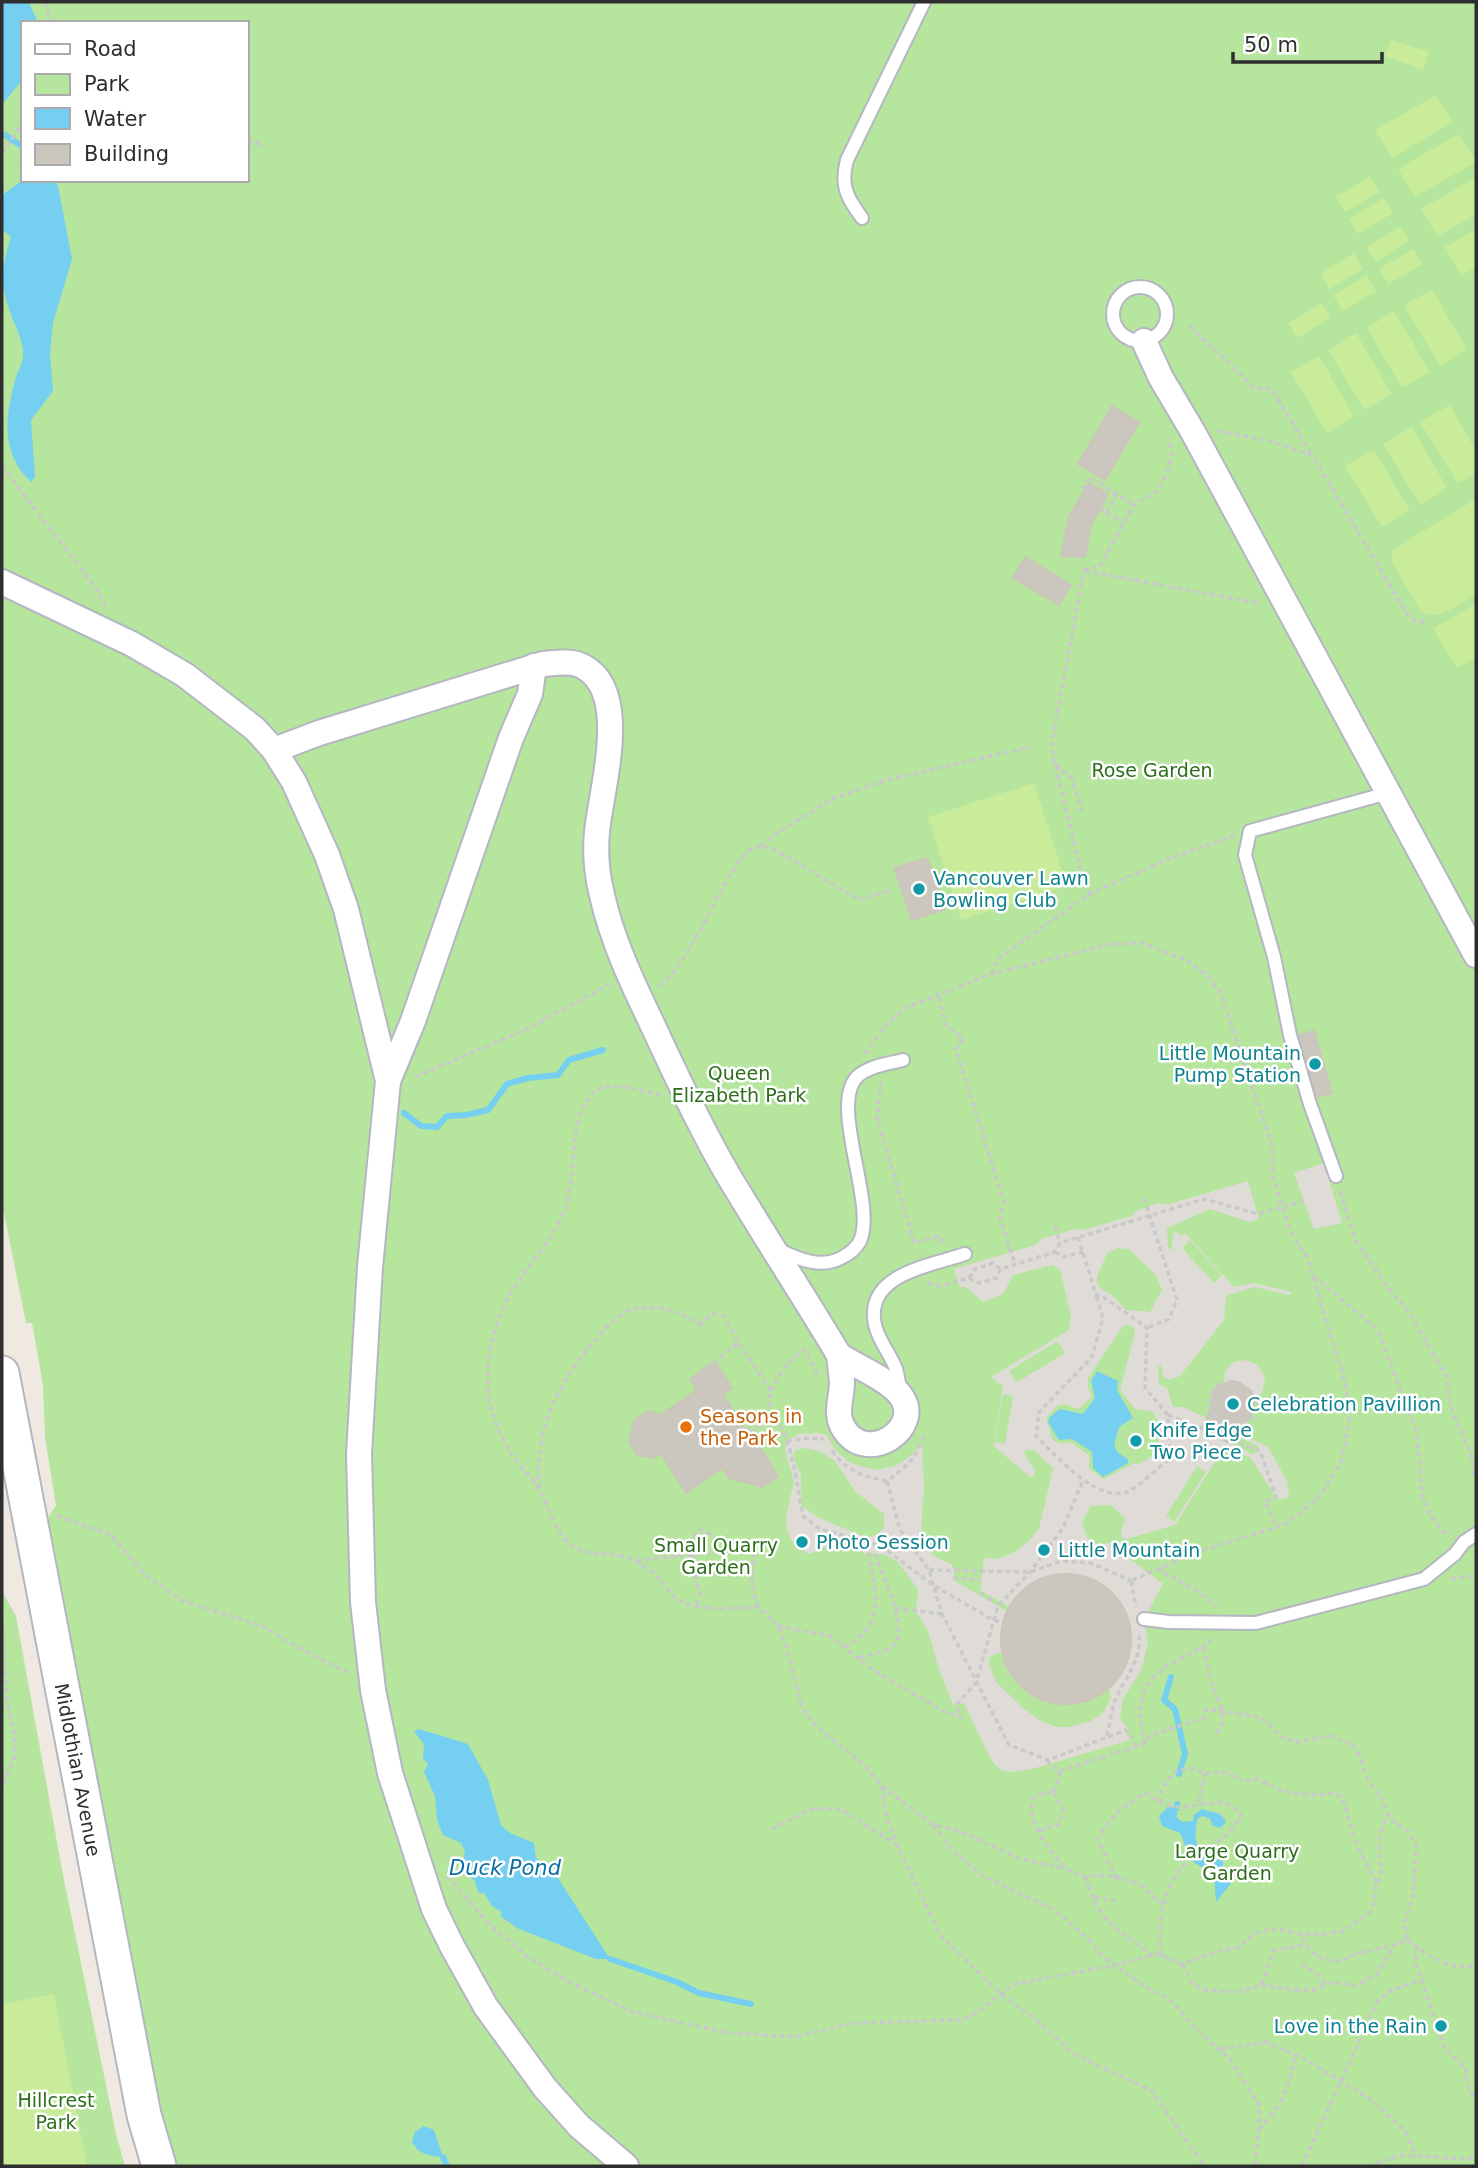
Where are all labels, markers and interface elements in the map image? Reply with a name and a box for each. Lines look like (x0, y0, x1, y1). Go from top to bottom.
legend (21, 21, 248, 182)
scale bar (1233, 21, 1382, 65)
text: 50 m (1244, 33, 1298, 57)
text: Road (84, 37, 137, 61)
text: Park (84, 72, 130, 96)
text: Water (84, 107, 146, 131)
text: Building (84, 142, 169, 166)
park label: Rose Garden (1091, 759, 1213, 781)
place label: Vancouver Lawn Bowling Club (933, 867, 1089, 911)
marker: Vancouver Lawn Bowling Club (911, 881, 927, 897)
place label: Little Mountain Pump Station (1159, 1042, 1301, 1086)
marker: Little Mountain Pump Station (1307, 1056, 1323, 1072)
park label: Queen Elizabeth Park (672, 1062, 806, 1106)
place label: Celebration Pavillion (1247, 1393, 1441, 1415)
marker: Celebration Pavillion (1225, 1396, 1241, 1412)
place label: Seasons in the Park (700, 1405, 802, 1449)
marker: Seasons in the Park (678, 1419, 694, 1435)
place label: Knife Edge Two Piece (1149, 1419, 1252, 1463)
marker: Knife Edge Two Piece (1128, 1433, 1144, 1449)
place label: Photo Session (816, 1531, 949, 1553)
park label: Small Quarry Garden (654, 1534, 778, 1578)
marker: Photo Session (794, 1534, 810, 1550)
place label: Little Mountain (1058, 1539, 1200, 1561)
marker: Little Mountain (1036, 1542, 1052, 1558)
street label: Midlothian Avenue (51, 1681, 105, 1858)
park label: Large Quarry Garden (1175, 1840, 1299, 1884)
water label: Duck Pond (449, 1856, 562, 1880)
place label: Love in the Rain (1274, 2015, 1427, 2037)
marker: Love in the Rain (1433, 2018, 1449, 2034)
park label: Hillcrest Park (17, 2089, 95, 2133)

